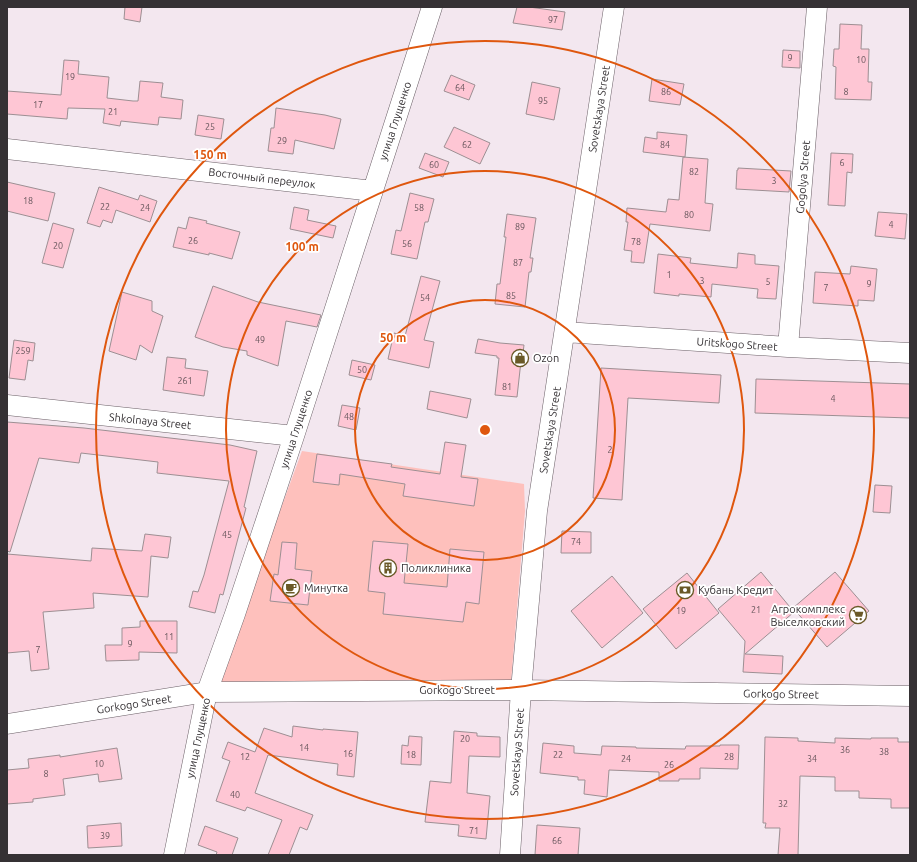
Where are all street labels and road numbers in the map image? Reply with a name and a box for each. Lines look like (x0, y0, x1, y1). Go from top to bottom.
street label: Sovetskaya Street (586, 64, 612, 153)
street label: улица Глущенко (377, 80, 413, 162)
street label: Gogolya Street (794, 139, 812, 214)
street label: Восточный переулок (208, 165, 317, 191)
street label: Uritskogo Street (696, 335, 779, 353)
street label: Sovetskaya Street (537, 385, 563, 474)
street label: улица Глущенко (278, 388, 314, 470)
street label: Shkolnaya Street (108, 411, 192, 431)
street label: Gorkogo Street (419, 684, 495, 696)
street label: Gorkogo Street (743, 687, 820, 701)
street label: Gorkogo Street (96, 692, 173, 716)
street label: улица Глущенко (184, 697, 212, 779)
street label: Sovetskaya Street (508, 707, 526, 796)

